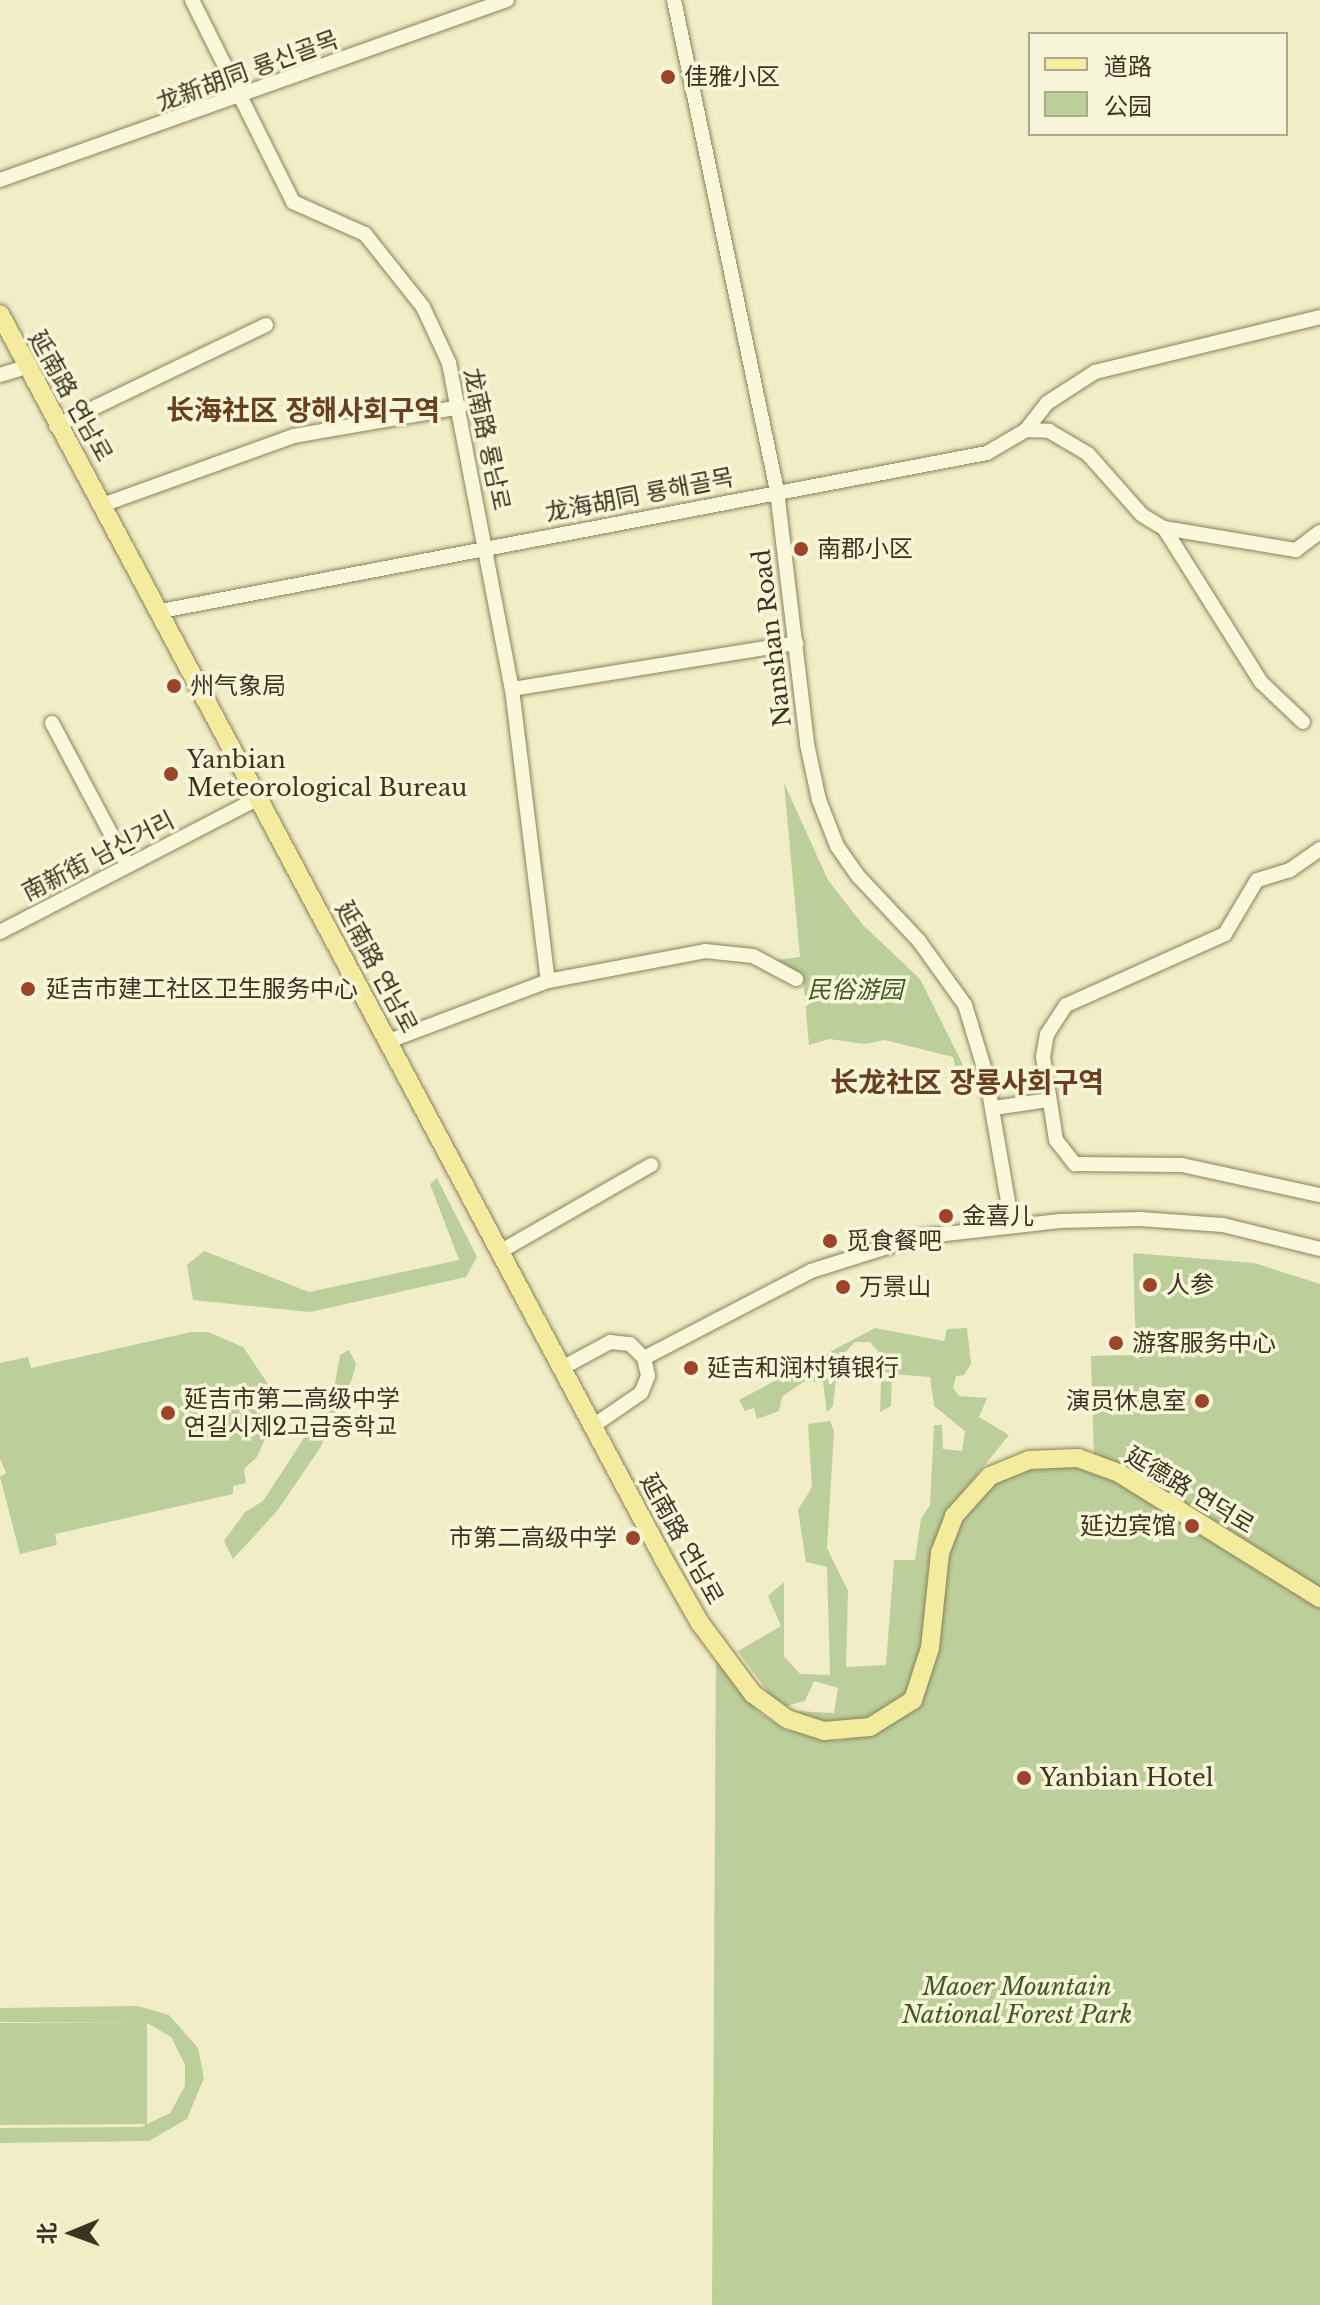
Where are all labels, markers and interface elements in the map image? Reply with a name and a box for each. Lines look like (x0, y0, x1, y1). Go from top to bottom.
street label: 龙新胡同 룡신골목 (152, 25, 342, 117)
legend (1028, 32, 1288, 136)
text: 道路 (1104, 52, 1152, 81)
place label: 佳雅小区 (684, 63, 780, 91)
marker: 佳雅小区 (659, 68, 677, 86)
text: 公园 (1104, 92, 1152, 121)
street label: 延南路 연남로 (23, 326, 119, 466)
street label: 龙南路 룡남로 (458, 365, 516, 513)
district label: 长海社区 장해사회구역 (166, 394, 440, 428)
street label: 龙海胡同 룡해골목 (542, 463, 736, 527)
place label: 南郡小区 (817, 535, 913, 563)
marker: 南郡小区 (792, 540, 810, 558)
street label: Nanshan Road (747, 548, 797, 728)
place label: 州气象局 (190, 672, 286, 700)
marker: 州气象局 (165, 677, 183, 695)
place label: Yanbian Meteorological Bureau (187, 746, 467, 802)
marker: Yanbian Meteorological Bureau (162, 765, 180, 783)
street label: 南新街 남신거리 (17, 805, 179, 907)
street label: 延南路 연남로 (330, 896, 424, 1038)
place label: 延吉市建工社区卫生服务中心 (46, 975, 358, 1003)
park label: 民俗游园 (807, 976, 903, 1004)
marker: 延吉市建工社区卫生服务中心 (17, 978, 39, 1000)
district label: 长龙社区 장룡사회구역 (830, 1066, 1104, 1100)
place label: 金喜儿 (962, 1202, 1034, 1230)
marker: 金喜儿 (937, 1207, 955, 1225)
place label: 觅食餐吧 (846, 1227, 942, 1255)
marker: 觅食餐吧 (821, 1232, 839, 1250)
place label: 人参 (1166, 1271, 1214, 1299)
place label: 万景山 (859, 1273, 931, 1301)
marker: 人参 (1141, 1276, 1159, 1294)
marker: 万景山 (834, 1278, 852, 1296)
place label: 游客服务中心 (1132, 1329, 1276, 1357)
marker: 游客服务中心 (1107, 1334, 1125, 1352)
place label: 延吉和润村镇银行 (707, 1354, 899, 1382)
marker: 延吉和润村镇银行 (682, 1359, 700, 1377)
place label: 延吉市第二高级中学 연길시제2고급중학교 (184, 1385, 400, 1441)
place label: 演员休息室 (1066, 1387, 1186, 1415)
marker: 演员休息室 (1193, 1392, 1211, 1410)
marker: 延吉市第二高级中学 연길시제2고급중학교 (159, 1404, 177, 1422)
street label: 延德路 연덕로 (1120, 1440, 1260, 1540)
street label: 延南路 연남로 (634, 1469, 730, 1609)
place label: 延边宾馆 (1080, 1512, 1176, 1540)
marker: 延边宾馆 (1183, 1517, 1201, 1535)
place label: 市第二高级中学 (449, 1524, 617, 1552)
marker: 市第二高级中学 (624, 1529, 642, 1547)
place label: Yanbian Hotel (1040, 1764, 1214, 1792)
marker: Yanbian Hotel (1015, 1769, 1033, 1787)
park label: Maoer Mountain National Forest Park (901, 1973, 1133, 2029)
north arrow (32, 2193, 112, 2273)
text: 北 (34, 2222, 61, 2245)

